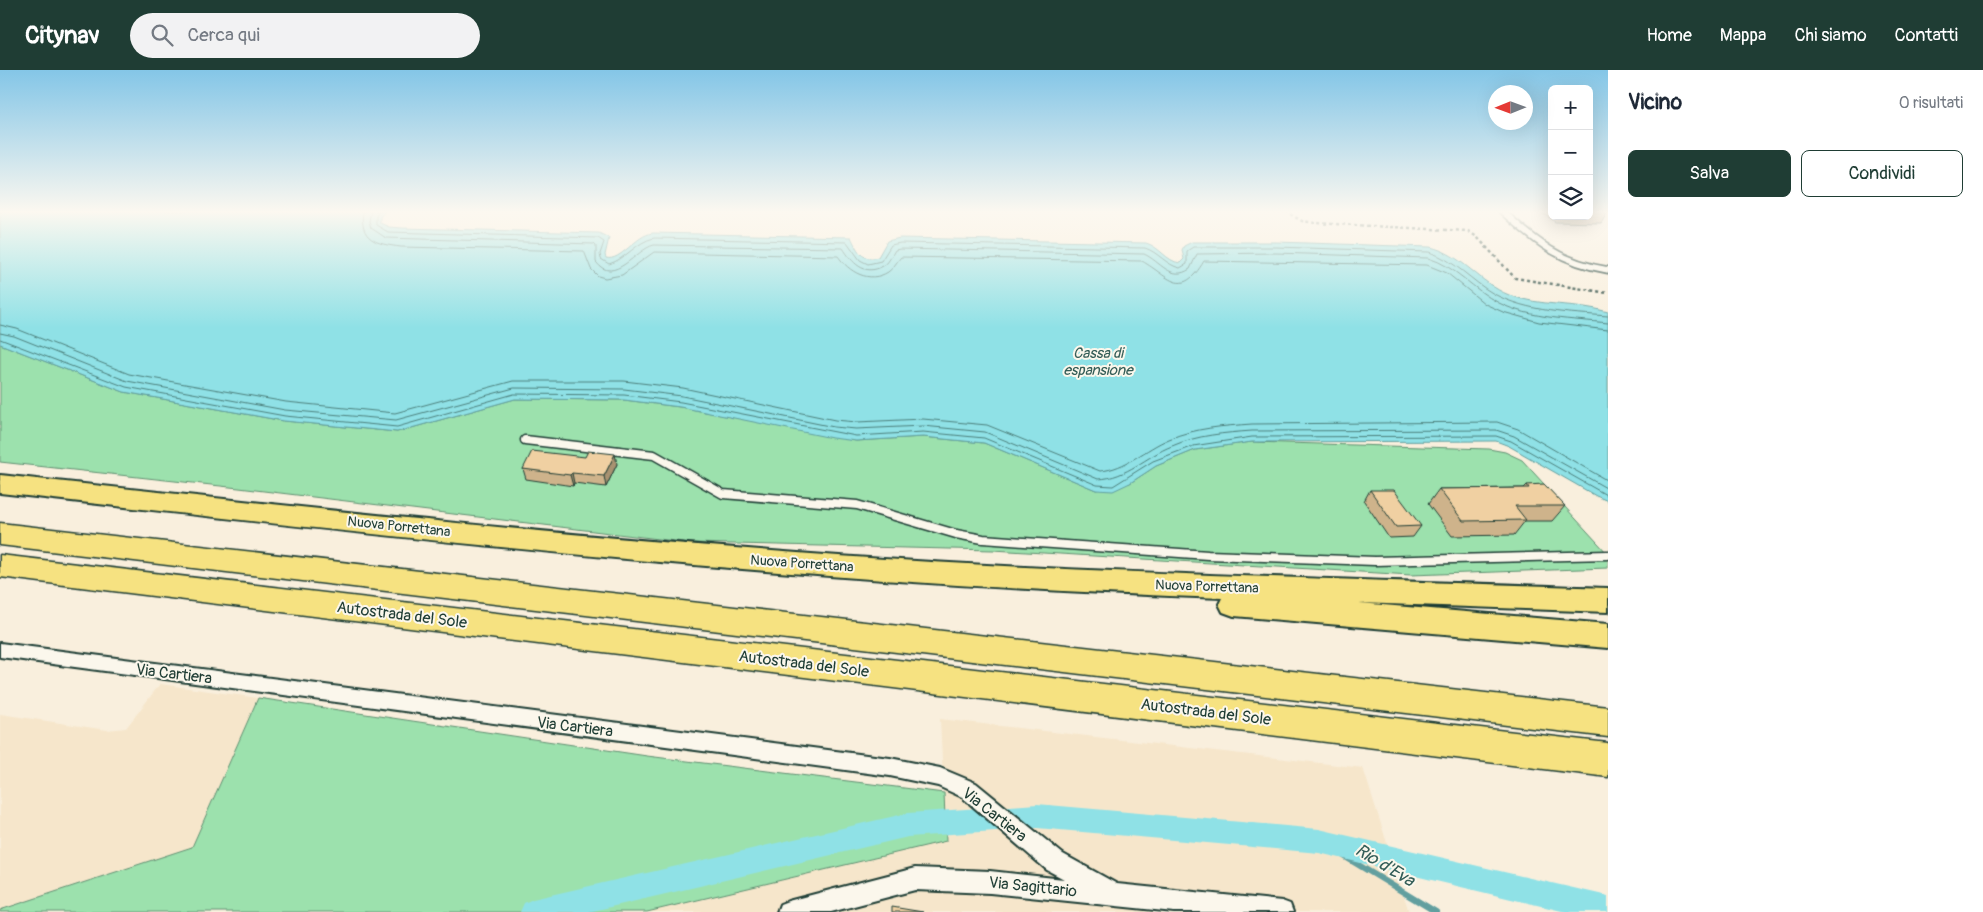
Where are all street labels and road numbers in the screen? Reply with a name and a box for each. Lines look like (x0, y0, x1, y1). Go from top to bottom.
street label: Nuova Porrettana (347, 513, 451, 540)
street label: Nuova Porrettana (750, 551, 854, 576)
street label: Nuova Porrettana (1155, 576, 1259, 597)
street label: Autostrada del Sole (336, 597, 468, 633)
street label: Autostrada del Sole (738, 646, 870, 682)
street label: Via Cartiera (135, 659, 213, 689)
street label: Autostrada del Sole (1140, 694, 1272, 730)
street label: Via Cartiera (536, 712, 614, 742)
street label: Via Cartiera (958, 783, 1031, 846)
street label: Via Sagittario (988, 872, 1078, 902)

